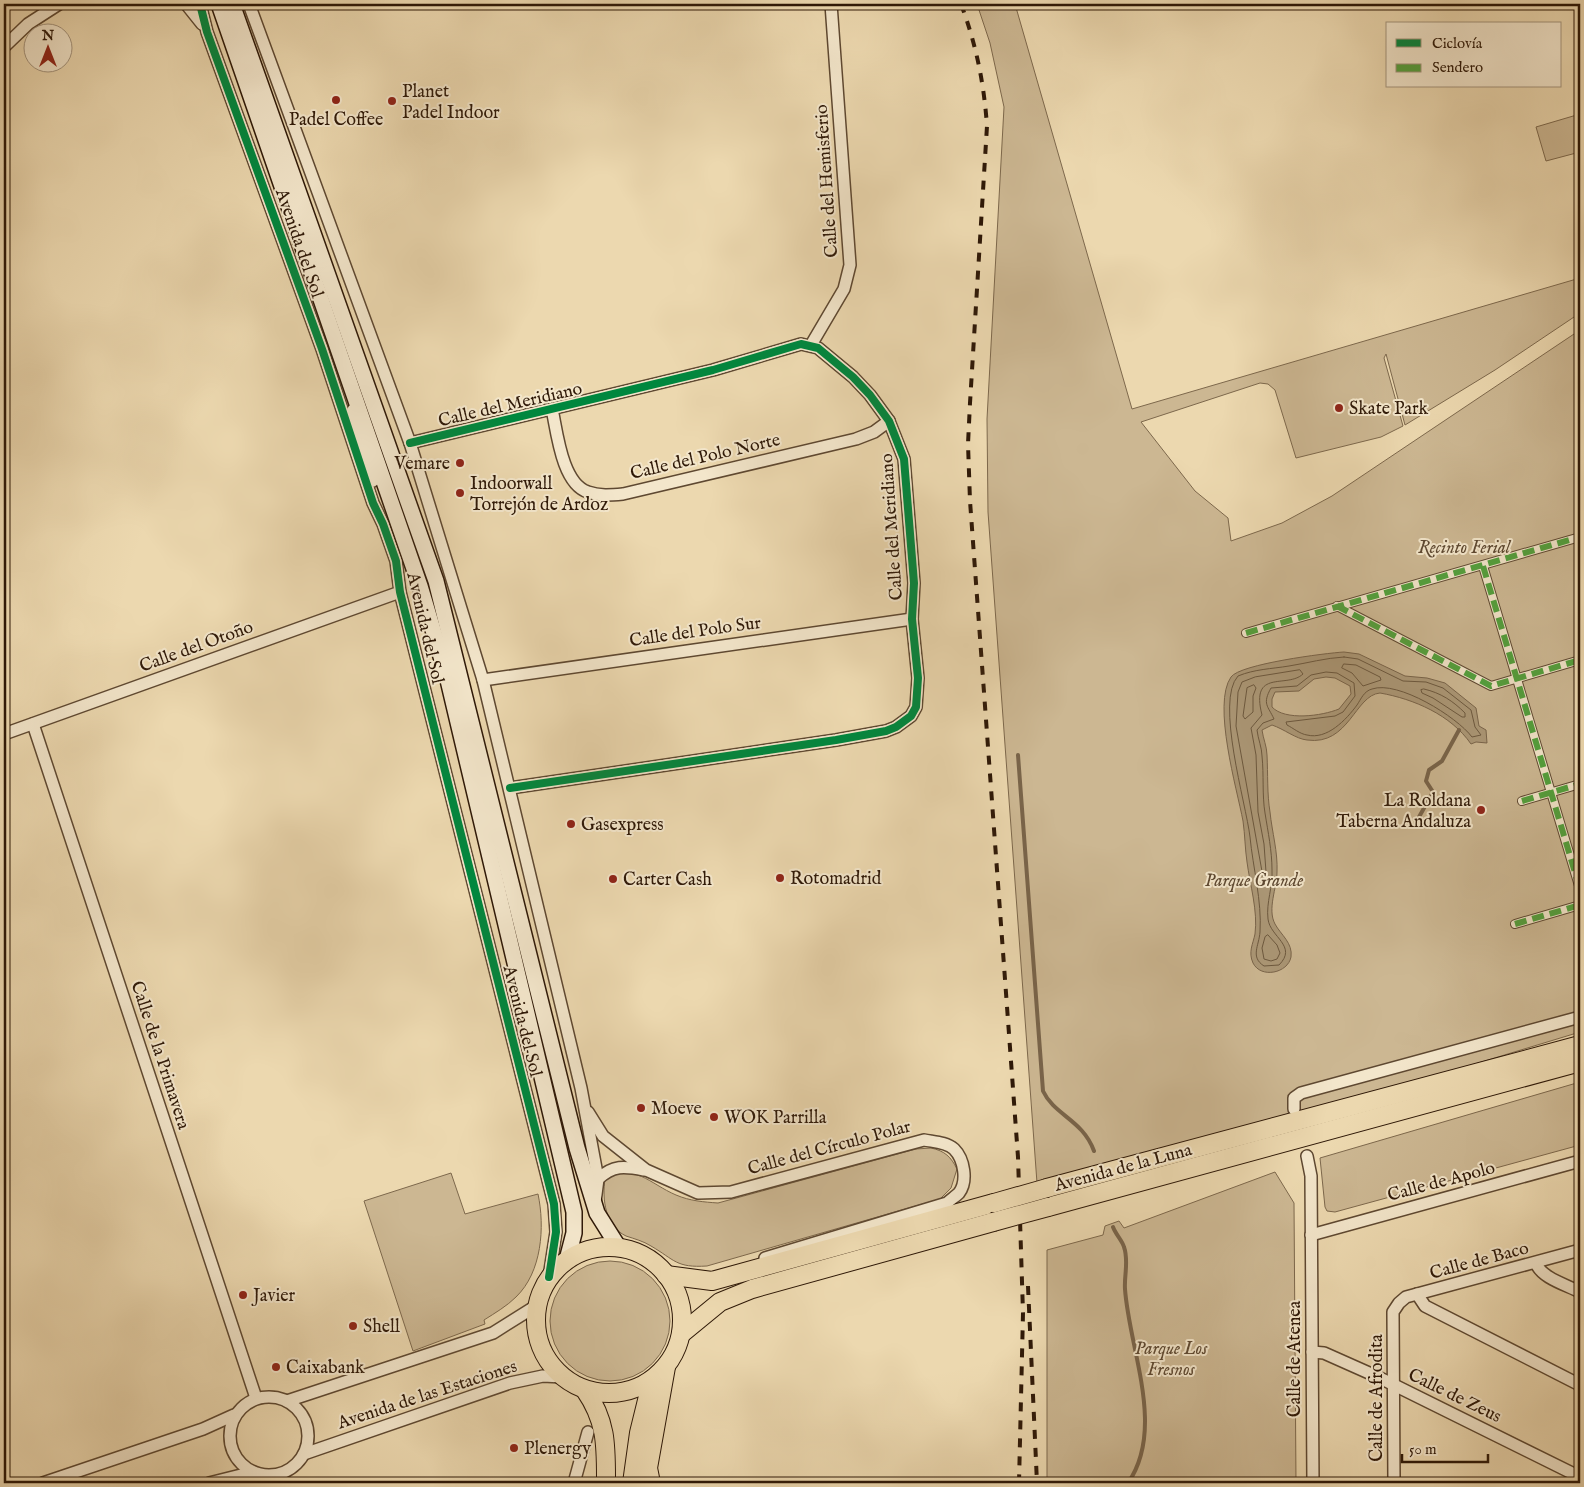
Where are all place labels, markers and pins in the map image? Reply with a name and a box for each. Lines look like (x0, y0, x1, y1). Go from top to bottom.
place label: Planet Padel Indoor (402, 81, 500, 125)
marker: Padel Coffee (330, 94, 342, 106)
marker: Planet Padel Indoor (386, 95, 398, 107)
place label: Padel Coffee (289, 109, 383, 132)
place label: Skate Park (1349, 398, 1429, 421)
marker: Skate Park (1333, 402, 1345, 414)
place label: Vemare (393, 453, 450, 476)
marker: Vemare (454, 457, 466, 469)
place label: Indoorwall Torrejón de Ardoz (470, 473, 608, 517)
marker: Indoorwall Torrejón de Ardoz (454, 487, 466, 499)
place label: La Roldana Taberna Andaluza (1336, 790, 1471, 834)
marker: La Roldana Taberna Andaluza (1475, 804, 1487, 816)
place label: Gasexpress (581, 814, 664, 837)
marker: Gasexpress (565, 818, 577, 830)
place label: Rotomadrid (790, 868, 882, 891)
place label: Carter Cash (623, 869, 712, 892)
marker: Rotomadrid (774, 872, 786, 884)
marker: Carter Cash (607, 873, 619, 885)
place label: Moeve (651, 1098, 702, 1121)
marker: Moeve (635, 1102, 647, 1114)
place label: WOK Parrilla (724, 1107, 827, 1130)
marker: WOK Parrilla (708, 1111, 720, 1123)
place label: Javier (251, 1285, 295, 1308)
marker: Javier (237, 1289, 249, 1301)
place label: Shell (363, 1316, 400, 1339)
marker: Shell (347, 1320, 359, 1332)
place label: Caixabank (286, 1357, 365, 1380)
marker: Caixabank (270, 1361, 282, 1373)
place label: Plenergy (524, 1438, 591, 1461)
marker: Plenergy (508, 1442, 520, 1454)

